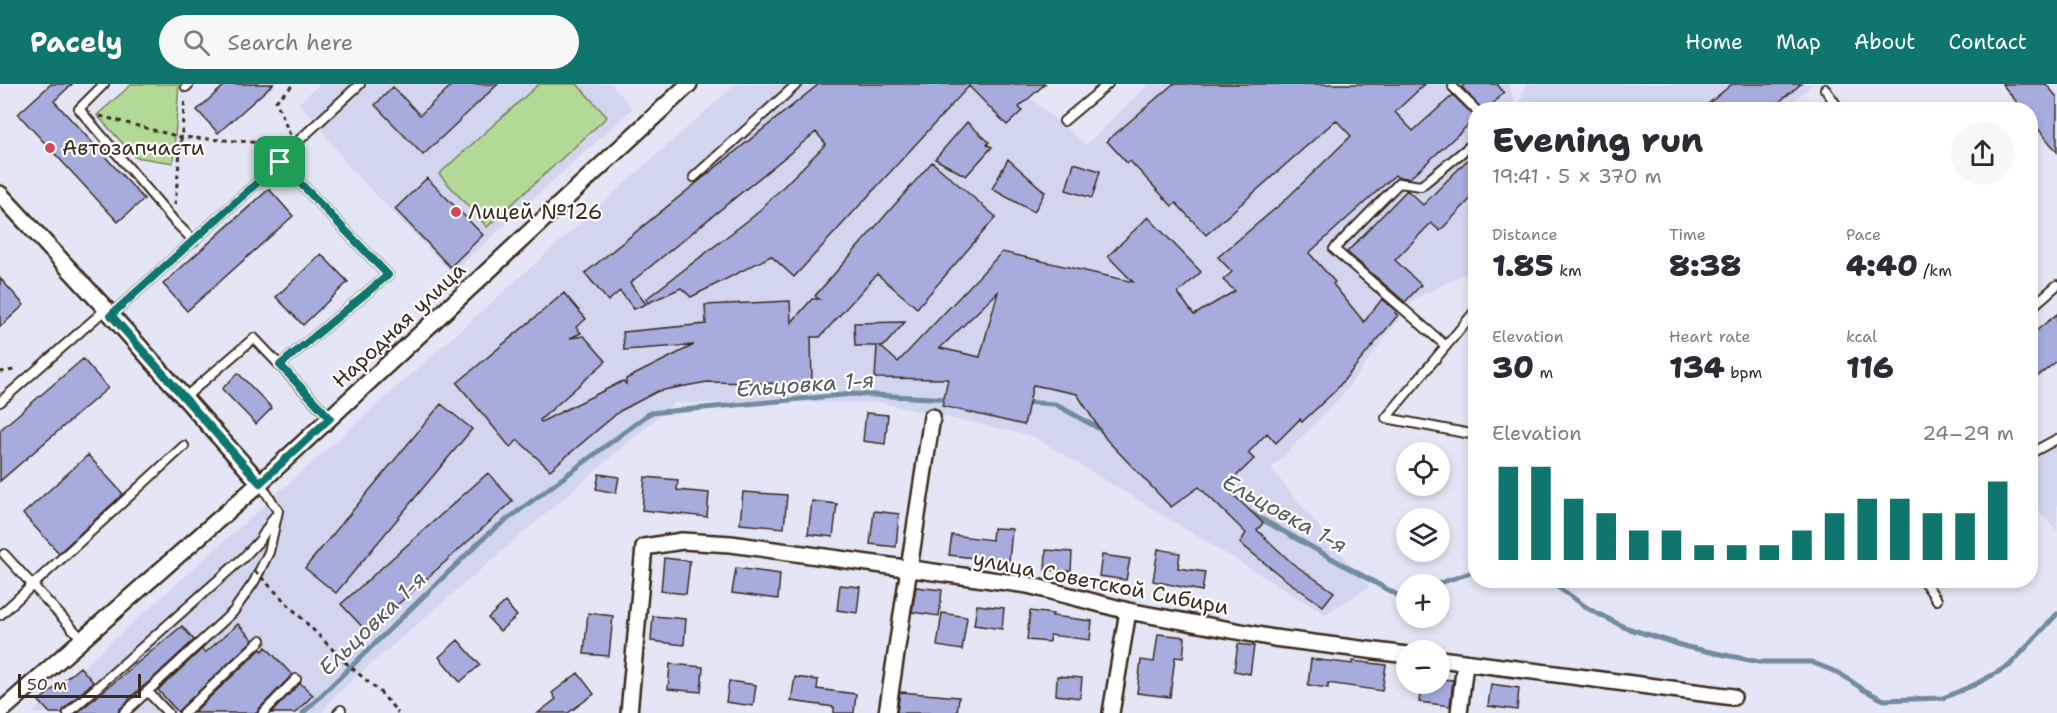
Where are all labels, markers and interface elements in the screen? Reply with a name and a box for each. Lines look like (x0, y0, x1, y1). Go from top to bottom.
search box (159, 15, 579, 69)
text: Pacely (30, 23, 123, 61)
icon: search (180, 26, 213, 59)
text: Search here (228, 28, 353, 57)
text: Home (1685, 28, 1743, 56)
text: Map (1776, 28, 1821, 56)
text: About (1854, 28, 1915, 56)
text: Contact (1948, 28, 2027, 56)
text: Evening run (1492, 118, 1703, 163)
button: share (1951, 122, 2014, 185)
place label: Автозапчасти (62, 134, 205, 162)
pin (254, 136, 305, 187)
marker: Автозапчасти (43, 141, 57, 155)
icon: arrive (263, 145, 296, 178)
text: 19:41 · 5 × 370 m (1492, 163, 1662, 189)
place label: Лицей №126 (468, 198, 602, 226)
marker: Лицей №126 (449, 205, 463, 219)
text: Distance (1492, 224, 1558, 245)
text: Time (1669, 224, 1706, 245)
text: Pace (1846, 224, 1881, 245)
text: 1.85 (1492, 245, 1554, 286)
text: 8:38 (1669, 245, 1741, 286)
text: 4:40 (1846, 245, 1918, 286)
street label: Народная улица (326, 256, 472, 394)
text: km (1554, 260, 1582, 281)
text: /km (1918, 260, 1952, 281)
text: Elevation (1492, 326, 1564, 347)
text: Heart rate (1669, 326, 1751, 347)
text: kcal (1846, 326, 1877, 347)
text: 30 (1492, 347, 1534, 388)
text: 134 (1669, 347, 1725, 388)
text: 116 (1846, 347, 1894, 388)
text: m (1534, 362, 1553, 383)
text: bpm (1725, 362, 1762, 383)
water label: Ельцовка 1-я (735, 365, 875, 404)
text: Elevation (1492, 420, 1582, 446)
text: 24–29 m (1922, 420, 2014, 446)
map controls (1396, 442, 1450, 694)
button: locate (1396, 442, 1450, 496)
water label: Ельцовка 1-я (1217, 467, 1352, 560)
button: layers (1396, 508, 1450, 562)
street label: улица Советской Сибири (971, 544, 1232, 622)
water label: Ельцовка 1-я (312, 565, 432, 682)
button: + (1396, 574, 1450, 628)
button: − (1396, 640, 1450, 694)
scale bar (18, 671, 141, 698)
text: 50 m (27, 674, 67, 695)

